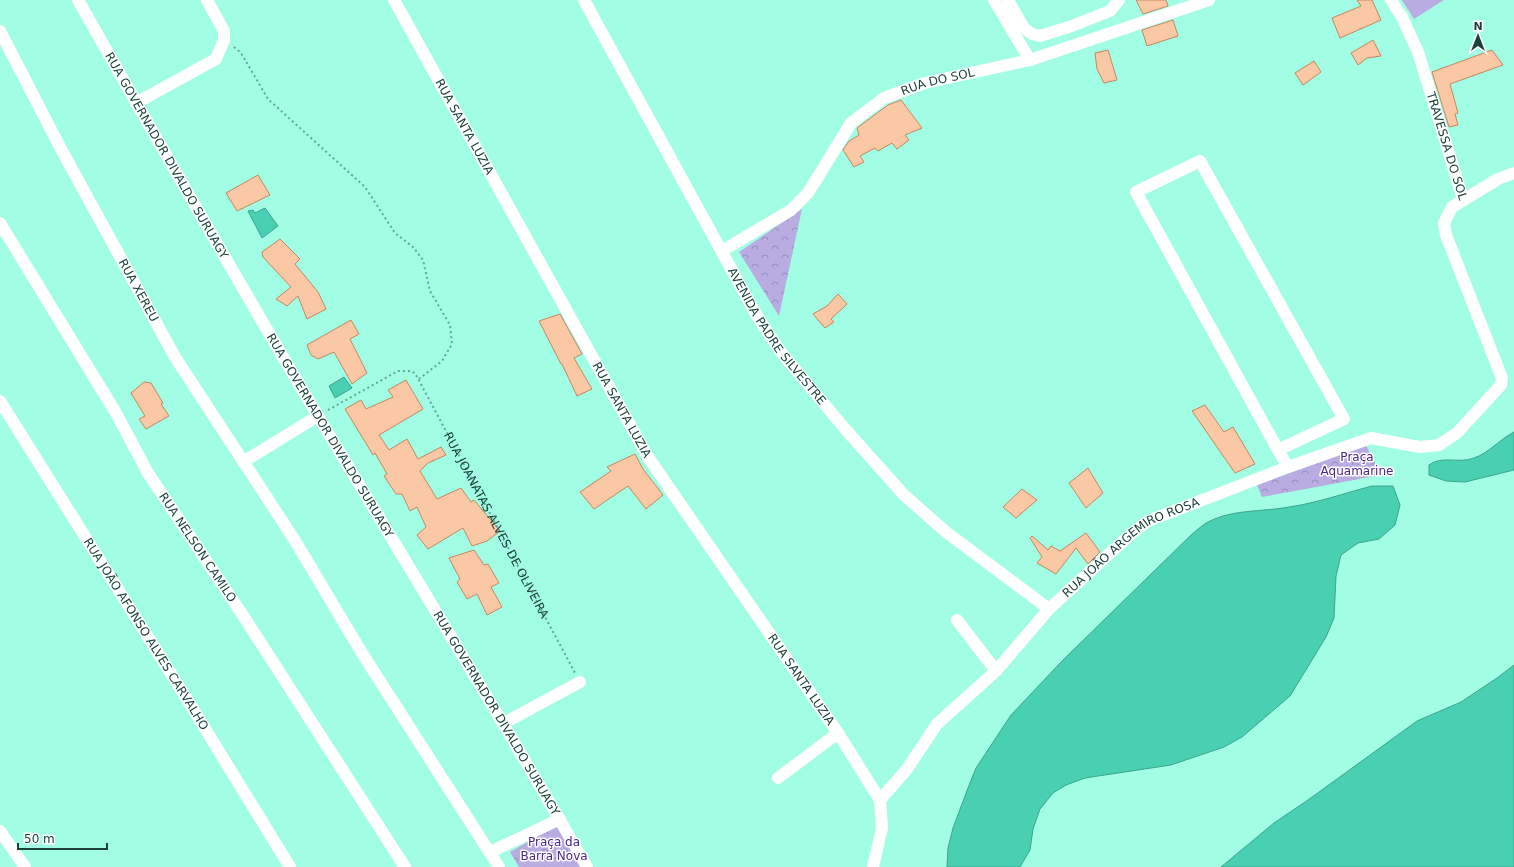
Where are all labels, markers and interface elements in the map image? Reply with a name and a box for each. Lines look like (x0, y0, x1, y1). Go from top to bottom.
north arrow (1458, 16, 1498, 56)
text: N (1473, 20, 1483, 33)
street label: RUA GOVERNADOR DIVALDO SURUAGY (102, 50, 231, 262)
street label: RUA DO SOL (899, 65, 976, 98)
street label: RUA SANTA LUZIA (432, 76, 497, 178)
street label: TRAVESSA DO SOL (1423, 89, 1470, 202)
street label: RUA XEREU (116, 256, 161, 324)
street label: AVENIDA PADRE SILVESTRE (725, 265, 829, 408)
street label: RUA GOVERNADOR DIVALDO SURUAGY (264, 331, 397, 540)
street label: RUA SANTA LUZIA (590, 360, 654, 461)
street label: RUA JOANATAS ALVES DE OLIVEIRA (441, 430, 552, 621)
park label: Praça Aquamarine (1321, 450, 1393, 478)
street label: RUA NELSON CAMILO (156, 490, 239, 605)
street label: RUA JOÃO ARGEMIRO ROSA (1060, 495, 1202, 600)
street label: RUA JOÃO AFONSO ALVES CARVALHO (81, 535, 211, 733)
street label: RUA GOVERNADOR DIVALDO SURUAGY (430, 609, 563, 818)
street label: RUA SANTA LUZIA (765, 631, 838, 728)
scale bar (18, 825, 107, 851)
text: 50 m (24, 832, 55, 846)
park label: Praça da Barra Nova (520, 835, 588, 863)

